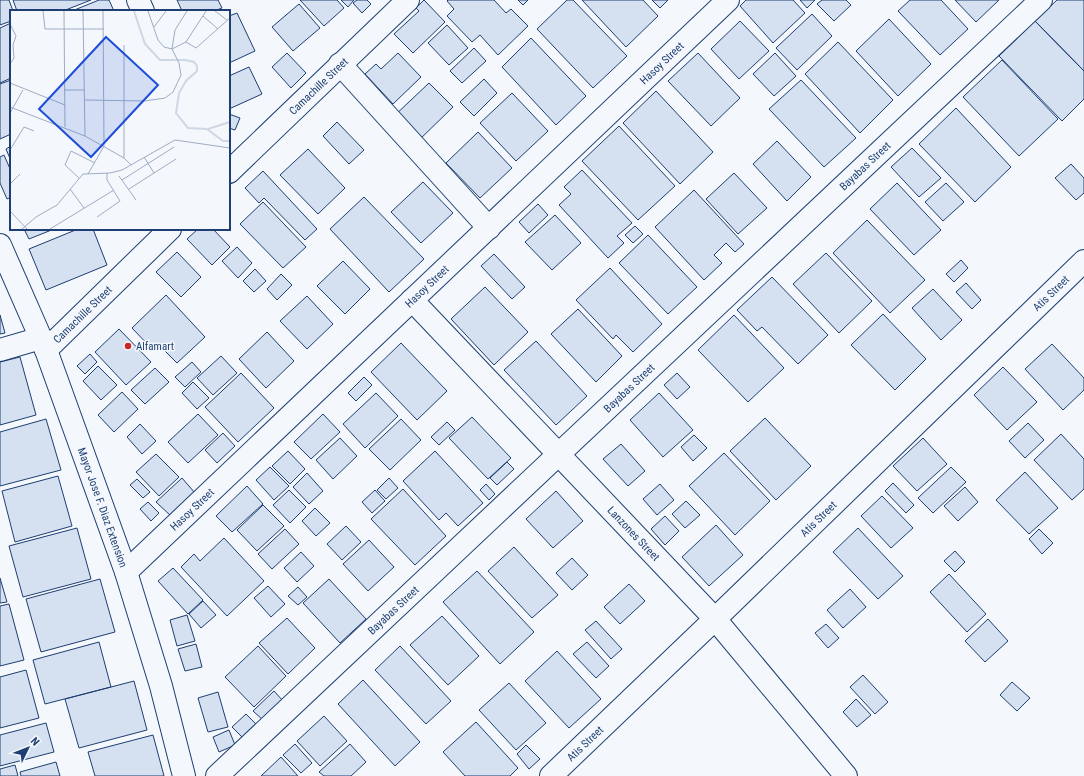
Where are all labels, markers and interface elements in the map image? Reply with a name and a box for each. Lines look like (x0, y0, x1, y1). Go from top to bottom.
inset map (10, 10, 230, 230)
street label: Hasoy Street (637, 39, 687, 87)
street label: Camachille Street (287, 55, 351, 118)
street label: Bayabas Street (837, 139, 893, 193)
street label: Hasoy Street (403, 263, 452, 310)
street label: Atis Street (1030, 273, 1072, 314)
street label: Camachille Street (51, 283, 115, 346)
place label: Alfamart (136, 340, 174, 353)
marker: Alfamart (123, 341, 133, 351)
street label: Bayabas Street (601, 361, 658, 415)
street label: Mayor Jose F. Diaz Extension (75, 446, 130, 569)
street label: Hasoy Street (168, 486, 217, 534)
street label: Atis Street (798, 499, 840, 540)
street label: Lanzones Street (605, 504, 662, 564)
street label: Bayabas Street (365, 583, 422, 638)
street label: Atis Street (564, 723, 606, 764)
north arrow (8, 728, 48, 768)
text: N (28, 735, 42, 749)

